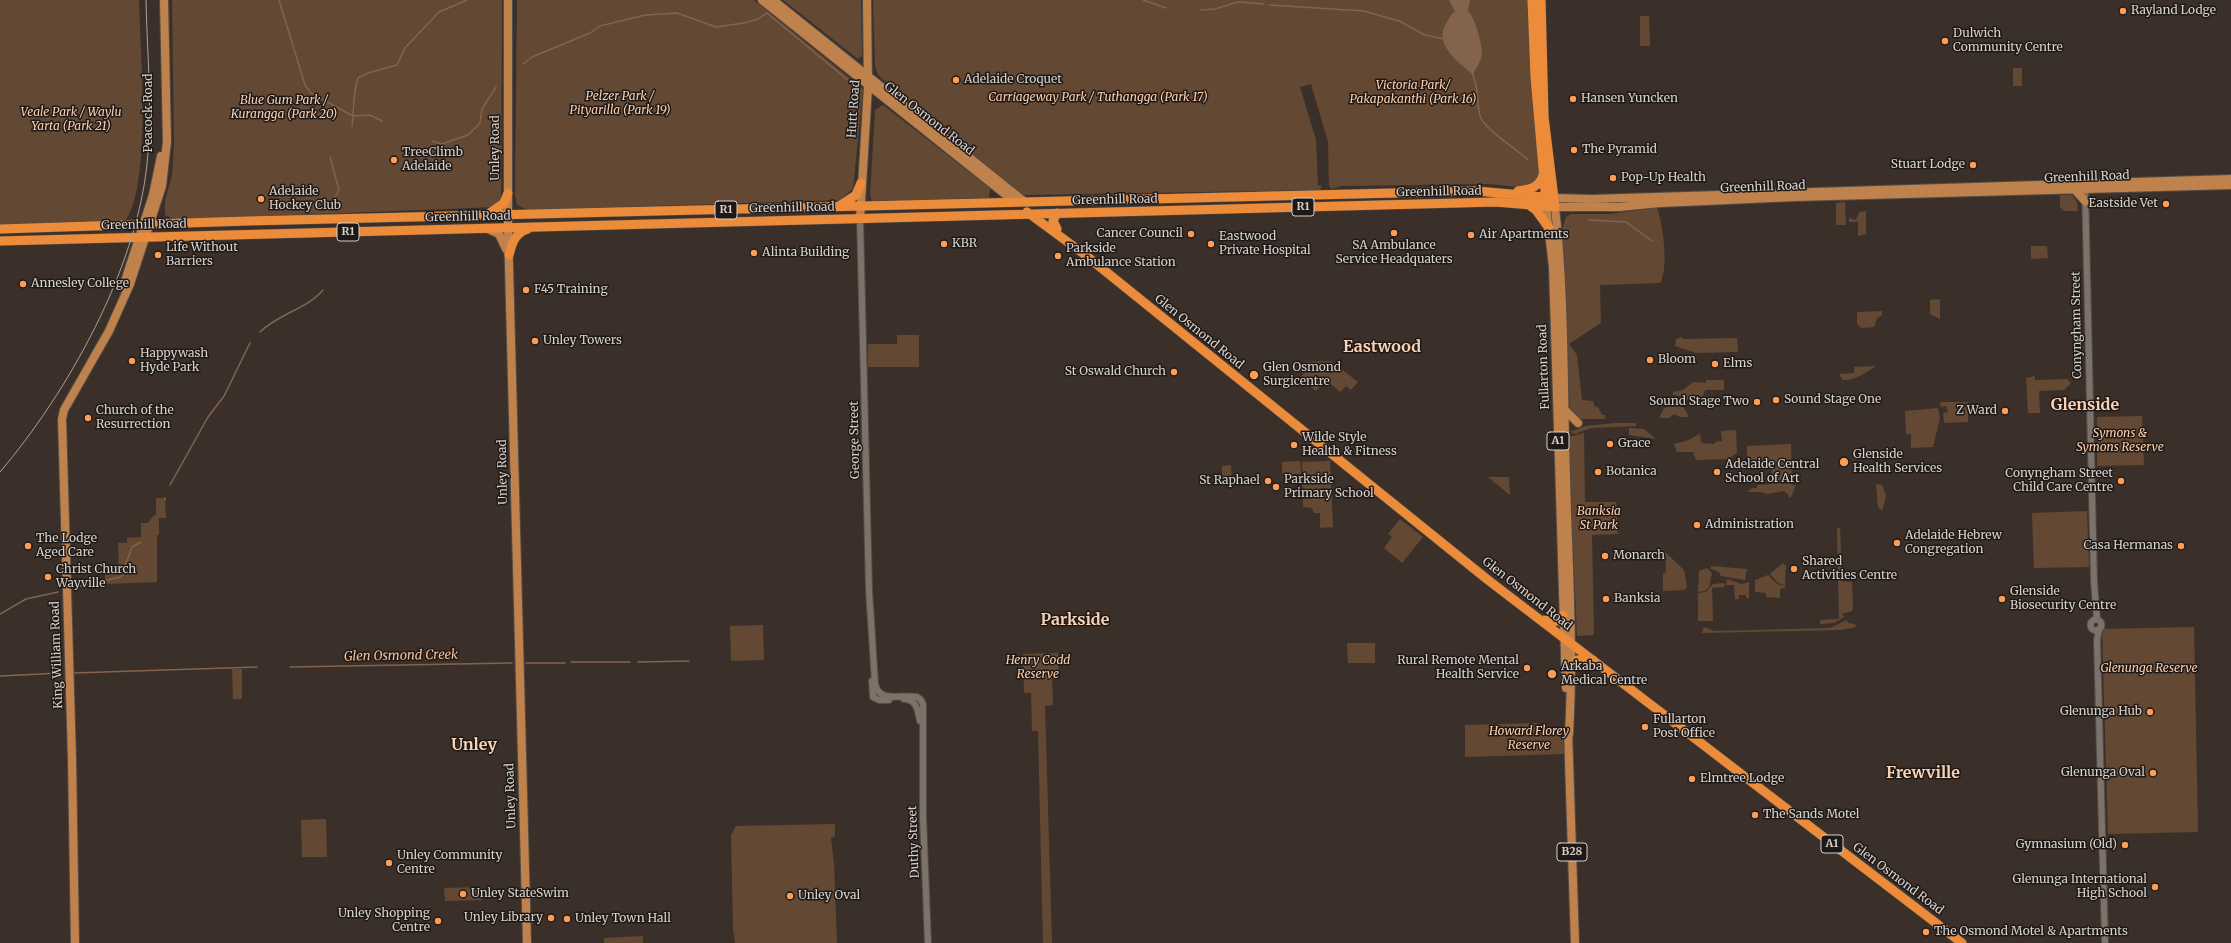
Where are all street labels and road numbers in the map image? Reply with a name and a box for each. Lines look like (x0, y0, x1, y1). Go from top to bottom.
street label: Peacock Road (142, 73, 156, 153)
street label: Hutt Road (845, 79, 863, 139)
street label: Glen Osmond Road (881, 79, 977, 159)
street label: Unley Road (489, 115, 503, 181)
street label: Greenhill Road (2044, 168, 2130, 186)
street label: Greenhill Road (1720, 178, 1806, 196)
street label: Greenhill Road (1396, 184, 1482, 200)
street label: Greenhill Road (1072, 192, 1158, 208)
road number: R1 (1292, 198, 1314, 216)
street label: Greenhill Road (749, 200, 835, 216)
road number: R1 (715, 201, 737, 219)
street label: Greenhill Road (425, 209, 511, 225)
street label: Greenhill Road (101, 217, 187, 233)
road number: R1 (337, 223, 359, 241)
street label: Conyngham Street (2069, 271, 2085, 379)
street label: Glen Osmond Road (1152, 292, 1246, 372)
street label: Fullarton Road (1535, 324, 1553, 410)
street label: George Street (847, 401, 863, 479)
road number: A1 (1547, 432, 1569, 450)
street label: Unley Road (495, 439, 511, 505)
street label: Glen Osmond Road (1479, 554, 1575, 634)
street label: King William Road (48, 601, 66, 709)
street label: Unley Road (503, 763, 519, 829)
street label: Duthy Street (906, 805, 922, 879)
road number: A1 (1821, 835, 1843, 853)
street label: Glen Osmond Road (1850, 840, 1946, 918)
road number: B28 (1557, 843, 1587, 861)

